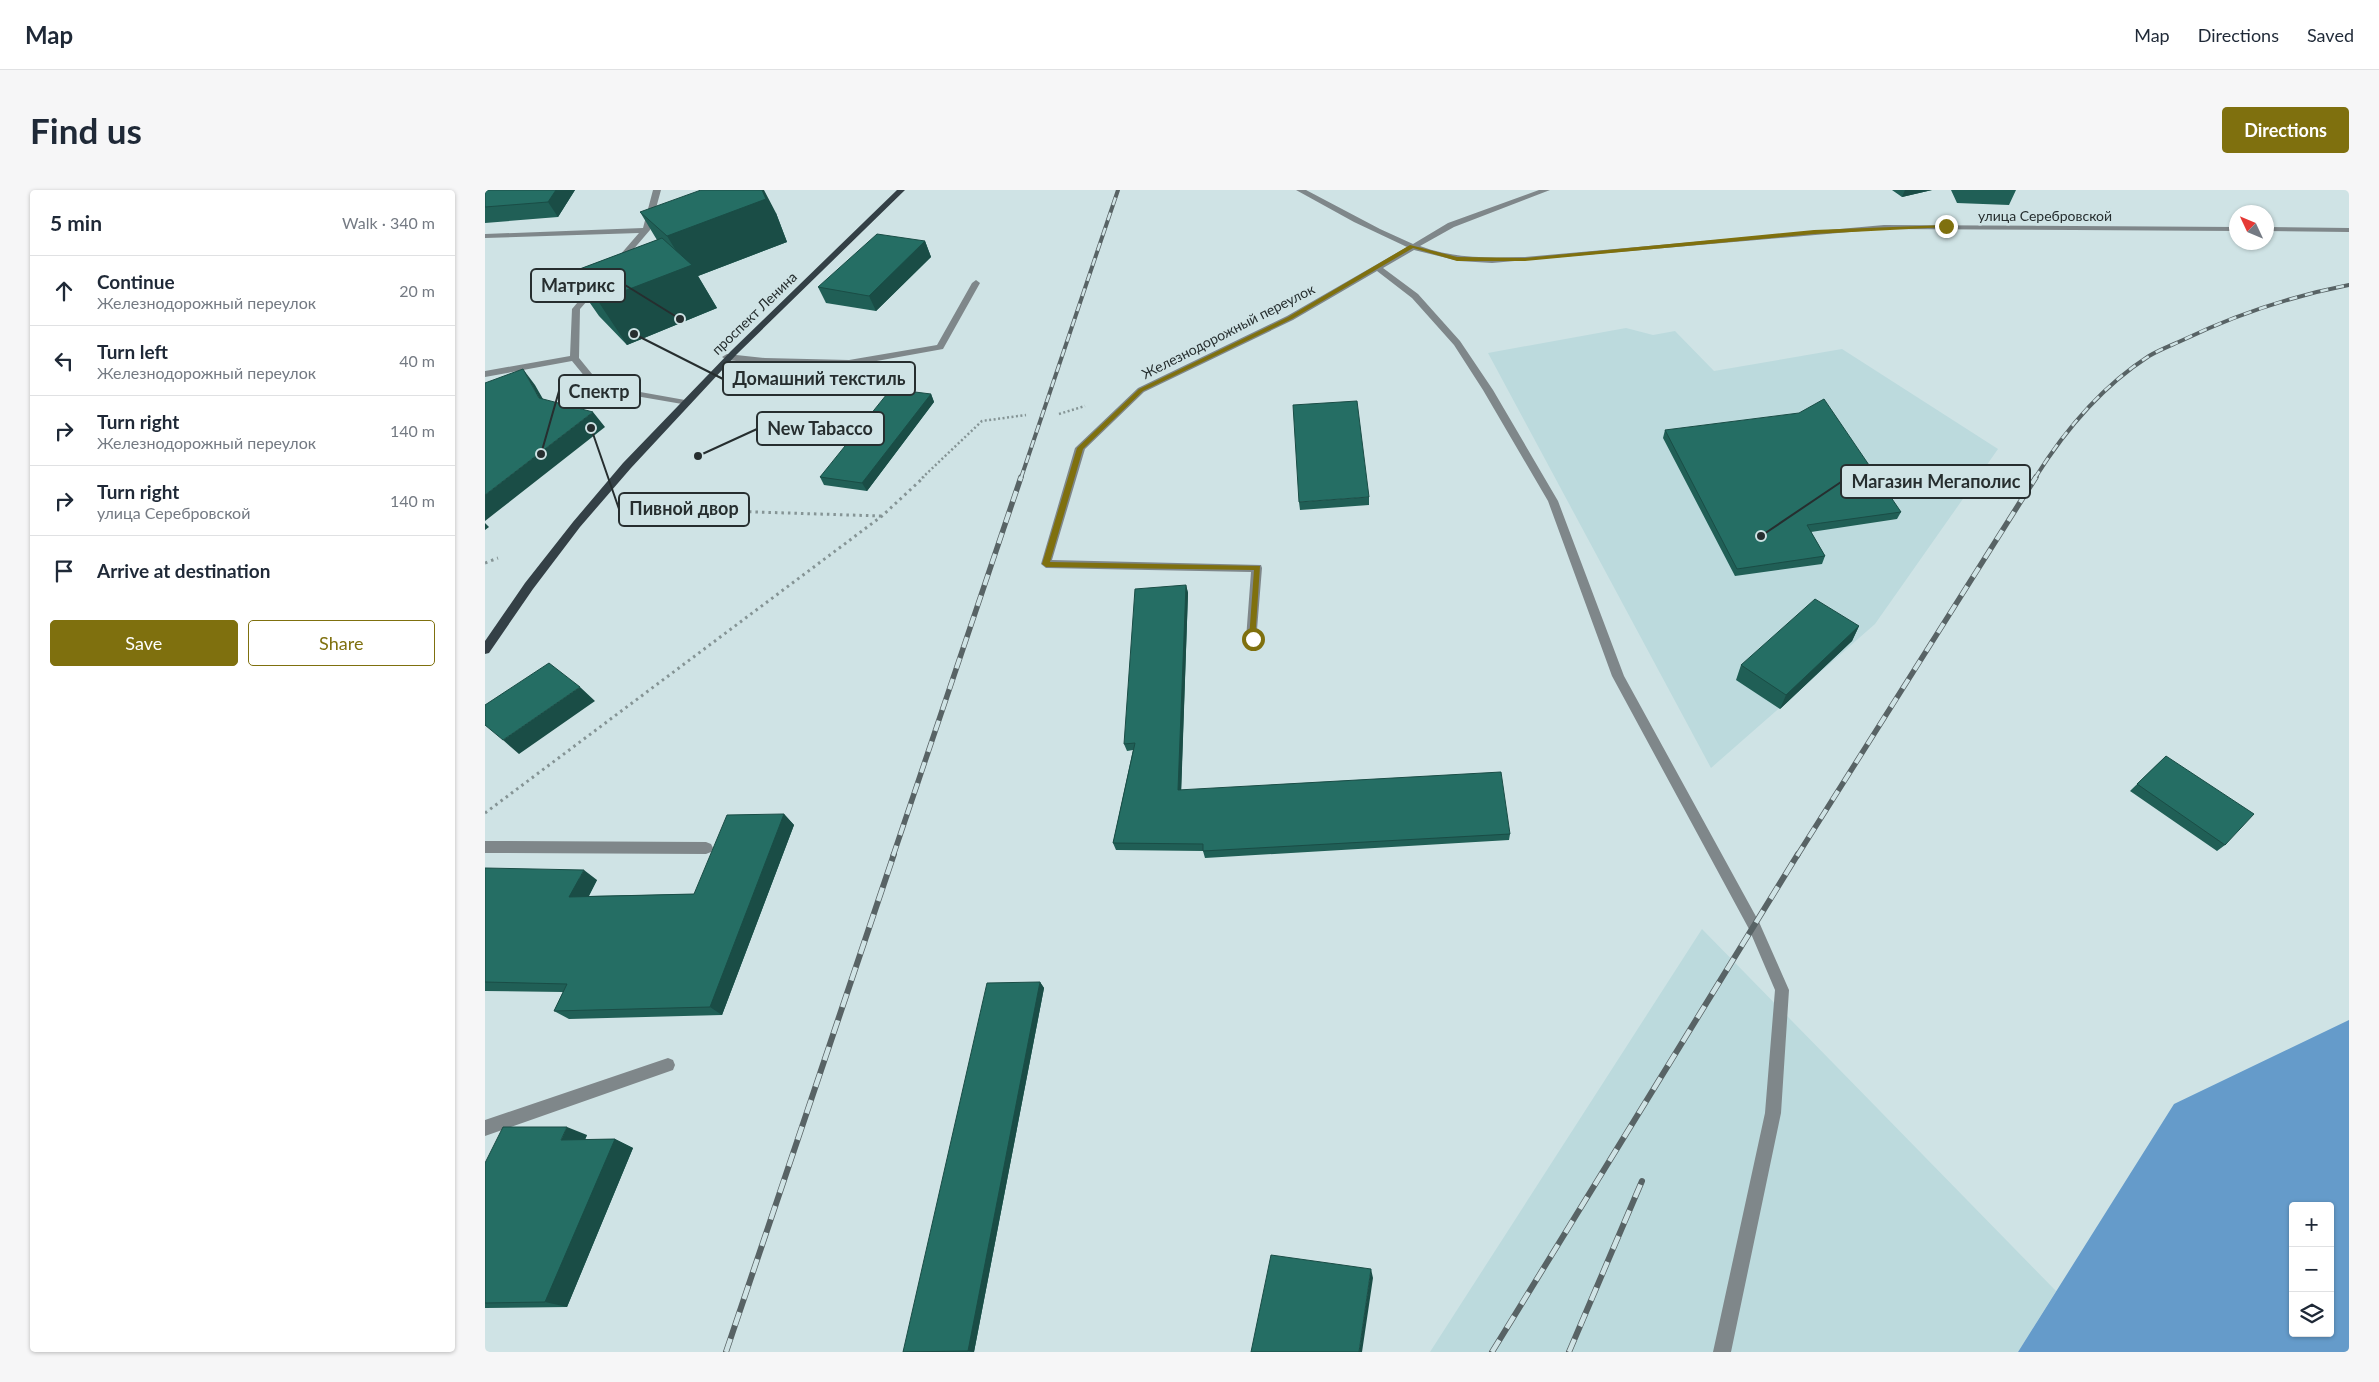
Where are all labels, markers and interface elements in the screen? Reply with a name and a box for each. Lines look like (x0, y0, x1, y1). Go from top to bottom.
text: Map (25, 20, 73, 49)
text: Map (2134, 24, 2170, 46)
text: Directions (2198, 24, 2279, 46)
text: Saved (2307, 24, 2354, 46)
button: Directions (2222, 107, 2349, 153)
text: Find us (30, 109, 142, 151)
north arrow (2229, 205, 2274, 250)
street label: улица Серебровской (1978, 207, 2112, 224)
text: 5 min (50, 210, 102, 235)
text: Walk · 340 m (342, 213, 435, 232)
route end (1935, 215, 1958, 238)
street label: проспект Ленина (708, 268, 800, 358)
callout: Матрикс (531, 269, 625, 302)
text: Continue (97, 270, 175, 293)
text: Матрикс (541, 274, 615, 296)
icon: ahead (50, 277, 78, 305)
street label: Железнодорожный переулок (1139, 280, 1318, 382)
text: 20 m (399, 281, 435, 300)
text: Железнодорожный переулок (97, 293, 316, 312)
text: Turn left (97, 340, 168, 363)
icon: left (50, 347, 78, 375)
text: 40 m (399, 351, 435, 370)
callout: Домашний текстиль (723, 362, 915, 395)
text: Железнодорожный переулок (97, 363, 316, 382)
text: Домашний текстиль (733, 367, 906, 389)
callout: Спектр (559, 375, 640, 408)
text: Спектр (569, 380, 629, 402)
text: Turn right (97, 410, 179, 433)
callout: New Tabacco (757, 412, 884, 445)
icon: right (50, 417, 78, 445)
text: New Tabacco (767, 417, 873, 439)
text: 140 m (390, 421, 435, 440)
text: Железнодорожный переулок (97, 433, 316, 452)
callout: Магазин Мегаполис (1841, 465, 2030, 498)
text: Магазин Мегаполис (1851, 470, 2021, 492)
text: Turn right (97, 480, 179, 503)
icon: right (50, 487, 78, 515)
text: 140 m (390, 491, 435, 510)
callout: Пивной двор (619, 493, 749, 526)
text: Пивной двор (629, 497, 739, 519)
text: улица Серебровской (97, 503, 250, 522)
icon: arrive (50, 557, 78, 585)
text: Arrive at destination (97, 559, 270, 582)
button: Save (50, 620, 238, 666)
button: Share (248, 620, 435, 666)
route start (1242, 628, 1265, 651)
map controls (2289, 1202, 2334, 1337)
button: + (2289, 1202, 2334, 1247)
button: − (2289, 1247, 2334, 1292)
button: layers (2289, 1292, 2334, 1337)

